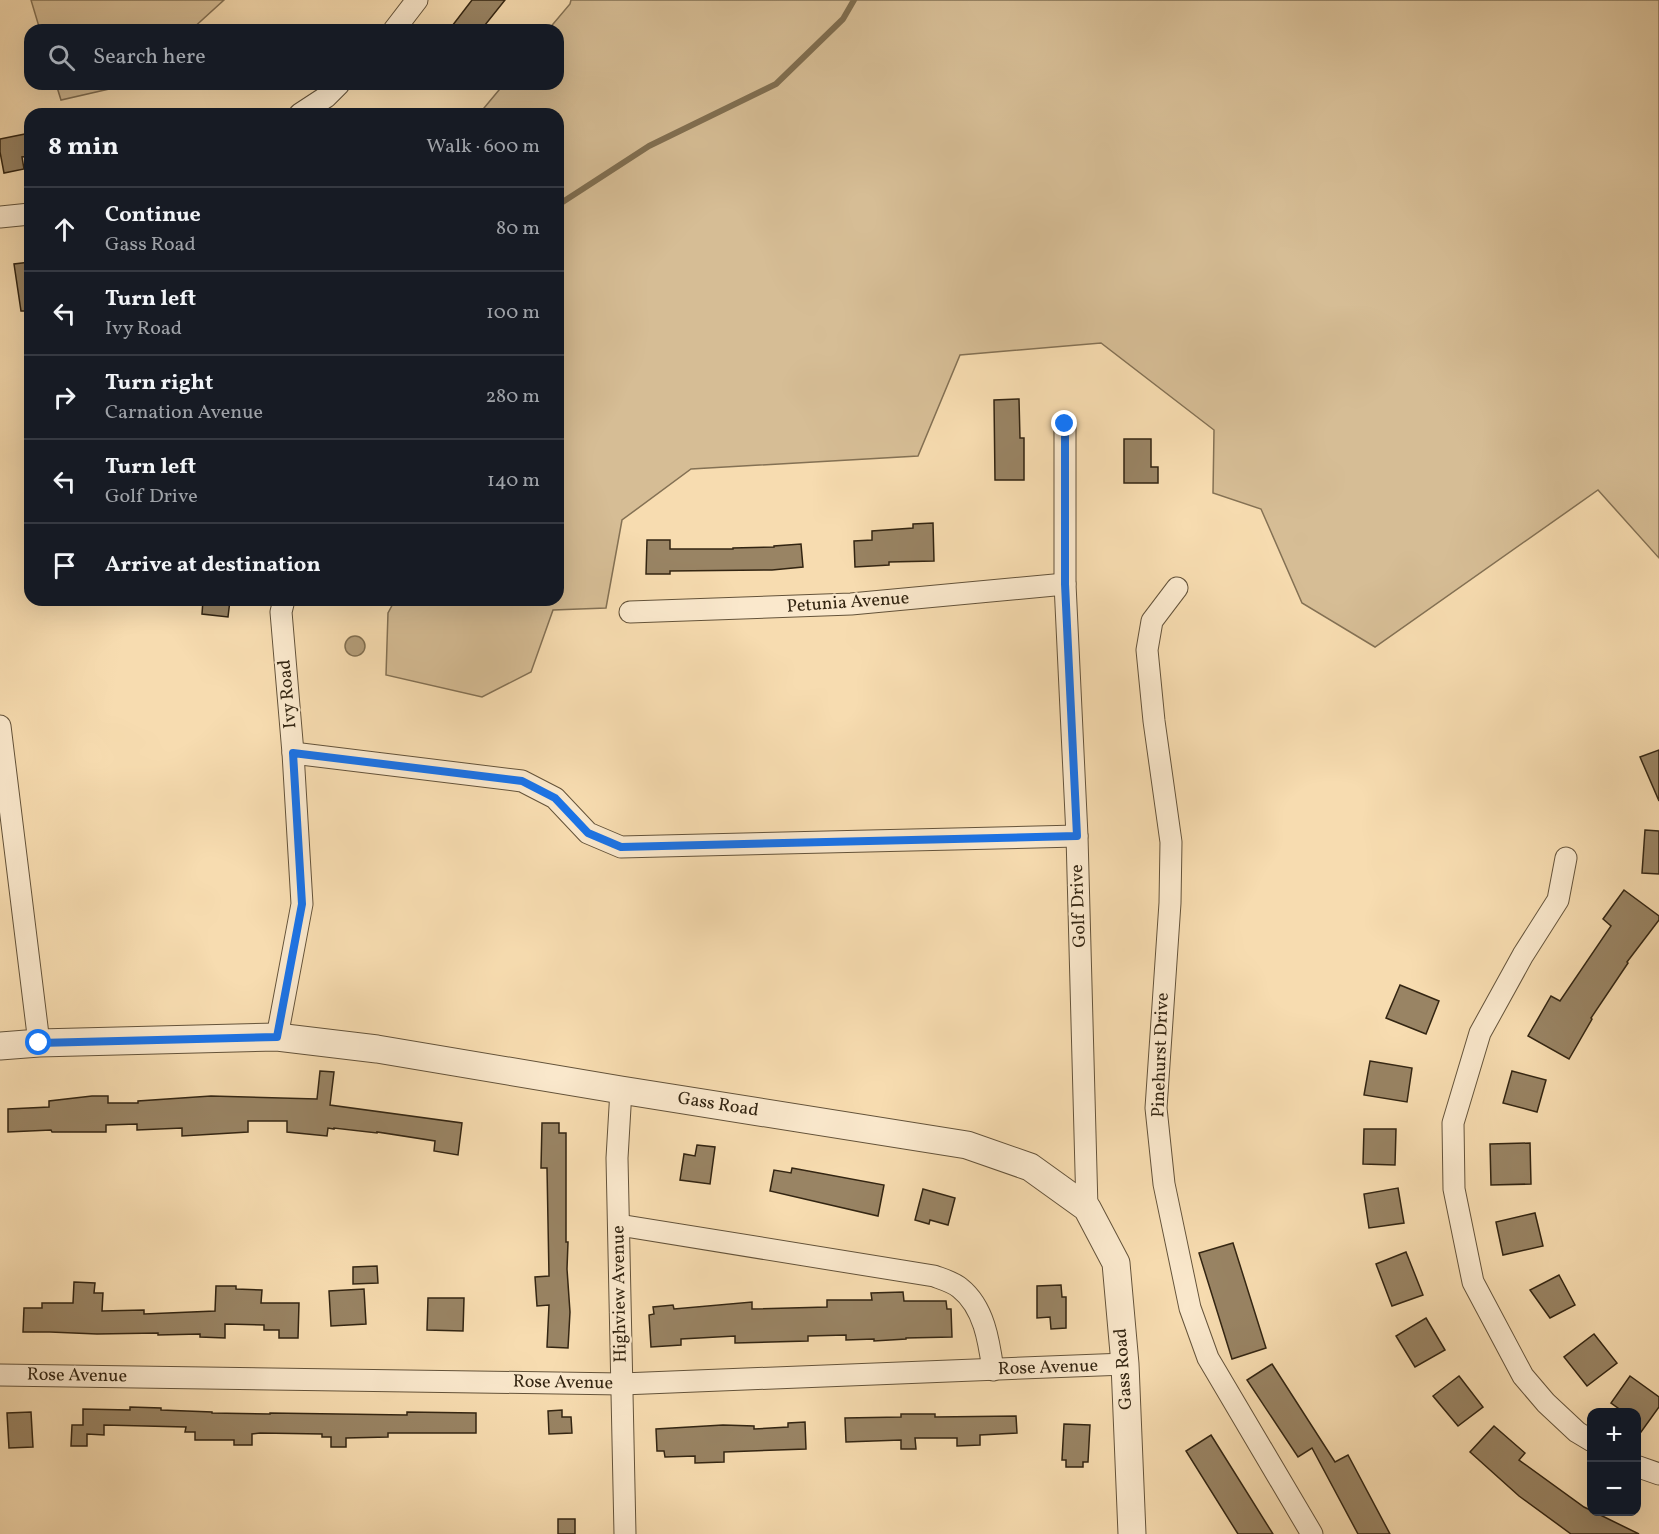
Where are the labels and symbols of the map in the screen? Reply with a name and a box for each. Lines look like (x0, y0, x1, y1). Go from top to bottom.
route end (1051, 410, 1077, 436)
street label: Petunia Avenue (786, 586, 910, 620)
street label: Ivy Road (273, 658, 303, 730)
street label: Golf Drive (1065, 864, 1093, 948)
street label: Pinehurst Drive (1146, 992, 1176, 1118)
route start (25, 1029, 51, 1055)
street label: Gass Road (676, 1086, 760, 1124)
street label: Highview Avenue (606, 1225, 634, 1363)
street label: Gass Road (1109, 1327, 1139, 1411)
street label: Rose Avenue (997, 1354, 1099, 1382)
street label: Rose Avenue (27, 1363, 127, 1389)
street label: Rose Avenue (513, 1370, 613, 1396)

